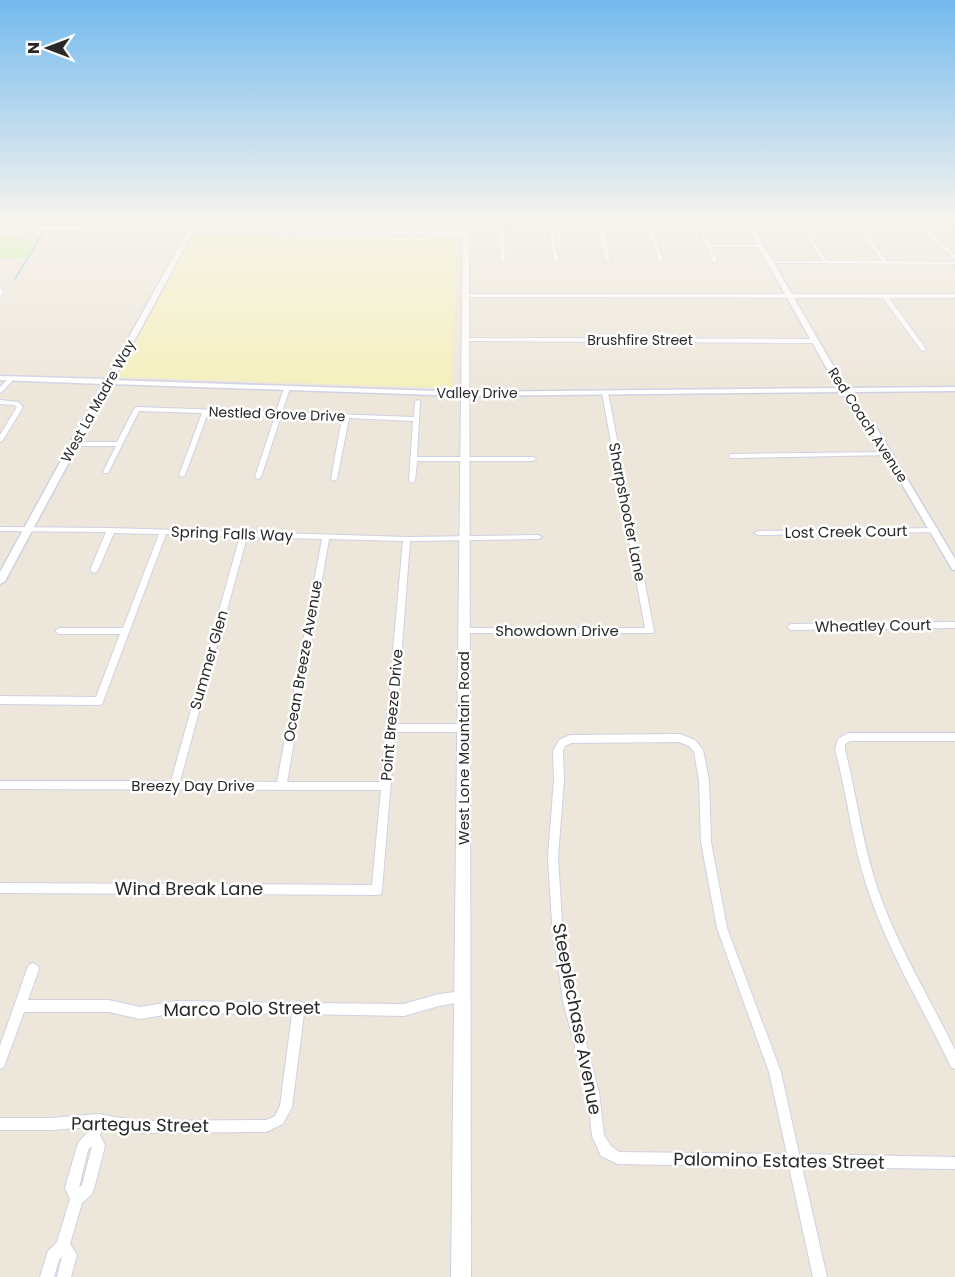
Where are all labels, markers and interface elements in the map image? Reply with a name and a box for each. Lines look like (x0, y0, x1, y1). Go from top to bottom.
north arrow (18, 18, 78, 78)
text: N (22, 42, 45, 54)
street label: Brushfire Street (587, 330, 693, 350)
street label: West La Madre Way (56, 336, 140, 466)
street label: Red Coach Avenue (823, 364, 913, 487)
street label: Valley Drive (436, 383, 518, 403)
street label: Nestled Grove Drive (208, 402, 346, 426)
street label: Sharpshooter Lane (604, 441, 651, 583)
street label: Lost Creek Court (784, 520, 908, 543)
street label: Spring Falls Way (171, 521, 294, 546)
street label: Ocean Breeze Avenue (278, 578, 327, 743)
street label: Summer Glen (184, 608, 233, 712)
street label: Wheatley Court (815, 614, 931, 637)
street label: Showdown Drive (495, 620, 619, 641)
street label: Point Breeze Drive (375, 648, 408, 782)
street label: West Lone Mountain Road (453, 651, 474, 845)
street label: Breezy Day Drive (131, 775, 255, 796)
street label: Wind Break Lane (115, 876, 263, 901)
street label: Steeplechase Avenue (547, 921, 608, 1117)
street label: Marco Polo Street (163, 995, 321, 1022)
street label: Partegus Street (71, 1111, 209, 1138)
street label: Palomino Estates Street (673, 1146, 885, 1175)

